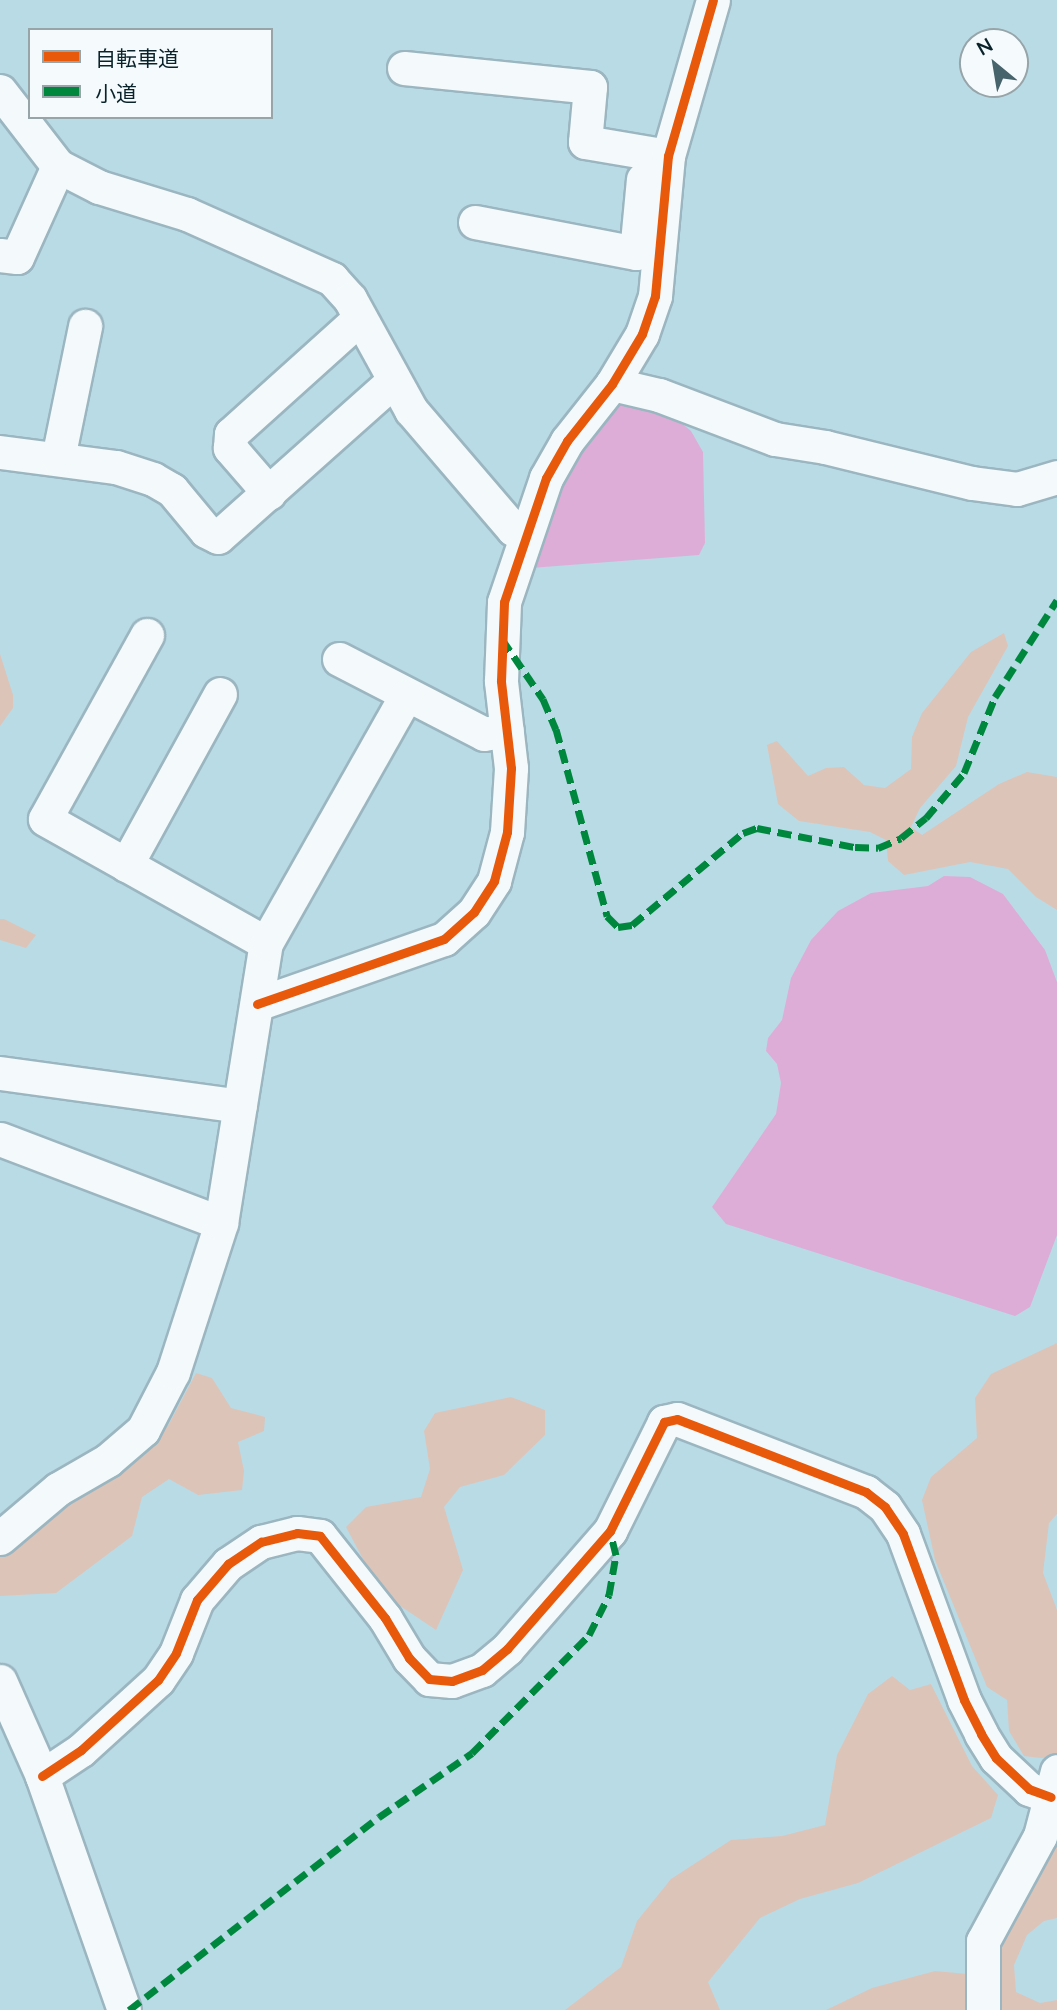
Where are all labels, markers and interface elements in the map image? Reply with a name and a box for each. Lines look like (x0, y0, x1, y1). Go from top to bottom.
legend (28, 28, 273, 119)
north arrow (959, 28, 1029, 98)
text: N (972, 32, 996, 60)
text: 自転車道 (95, 45, 179, 70)
text: 小道 (95, 80, 137, 105)

